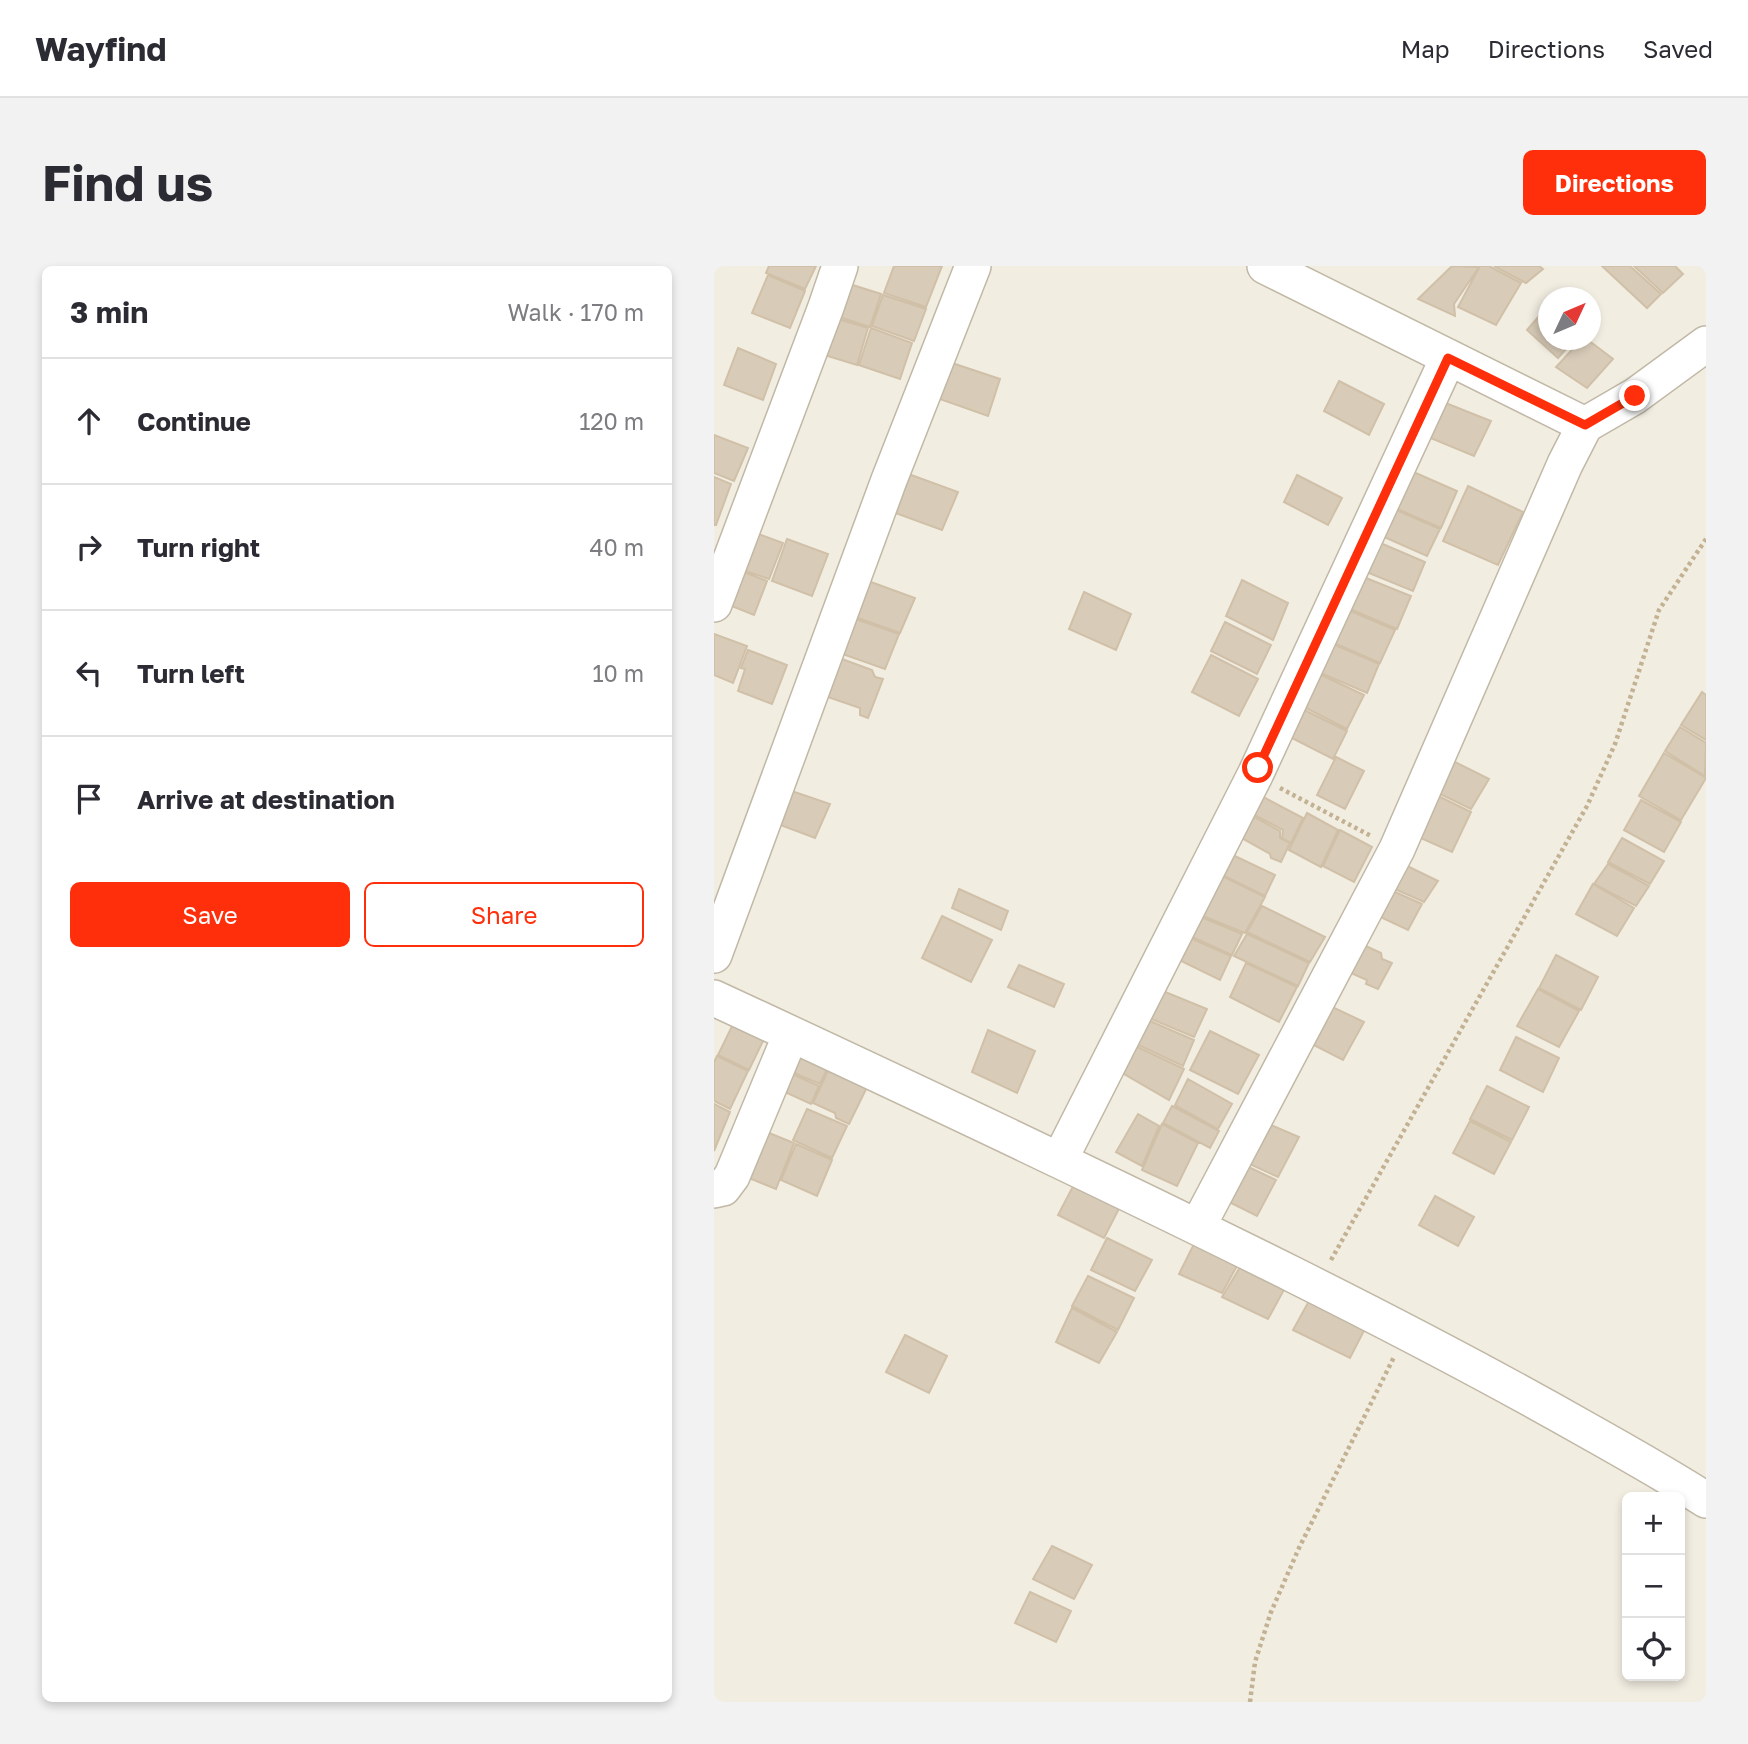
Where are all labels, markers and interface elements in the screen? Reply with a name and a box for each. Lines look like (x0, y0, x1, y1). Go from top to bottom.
text: Wayfind (35, 29, 166, 68)
text: Map (1401, 34, 1450, 63)
text: Directions (1488, 34, 1605, 63)
text: Saved (1643, 34, 1713, 63)
button: Directions (1523, 150, 1706, 215)
text: Find us (42, 153, 213, 212)
north arrow (1538, 287, 1601, 350)
text: 3 min (70, 294, 148, 330)
text: Walk · 170 m (507, 298, 644, 326)
route end (1619, 380, 1650, 411)
icon: ahead (70, 402, 108, 440)
text: Continue (137, 406, 251, 437)
text: 120 m (579, 407, 644, 435)
icon: right (70, 528, 108, 566)
text: Turn right (137, 532, 260, 563)
text: 40 m (590, 533, 644, 561)
icon: left (70, 654, 108, 692)
text: Turn left (137, 658, 245, 689)
text: 10 m (592, 659, 644, 687)
route start (1242, 752, 1273, 783)
icon: arrive (70, 780, 108, 818)
text: Arrive at destination (137, 784, 395, 815)
button: Save (70, 882, 350, 947)
button: Share (364, 882, 644, 947)
map controls (1622, 1492, 1685, 1681)
button: + (1622, 1492, 1685, 1555)
button: − (1622, 1555, 1685, 1618)
button: locate (1622, 1618, 1685, 1681)

